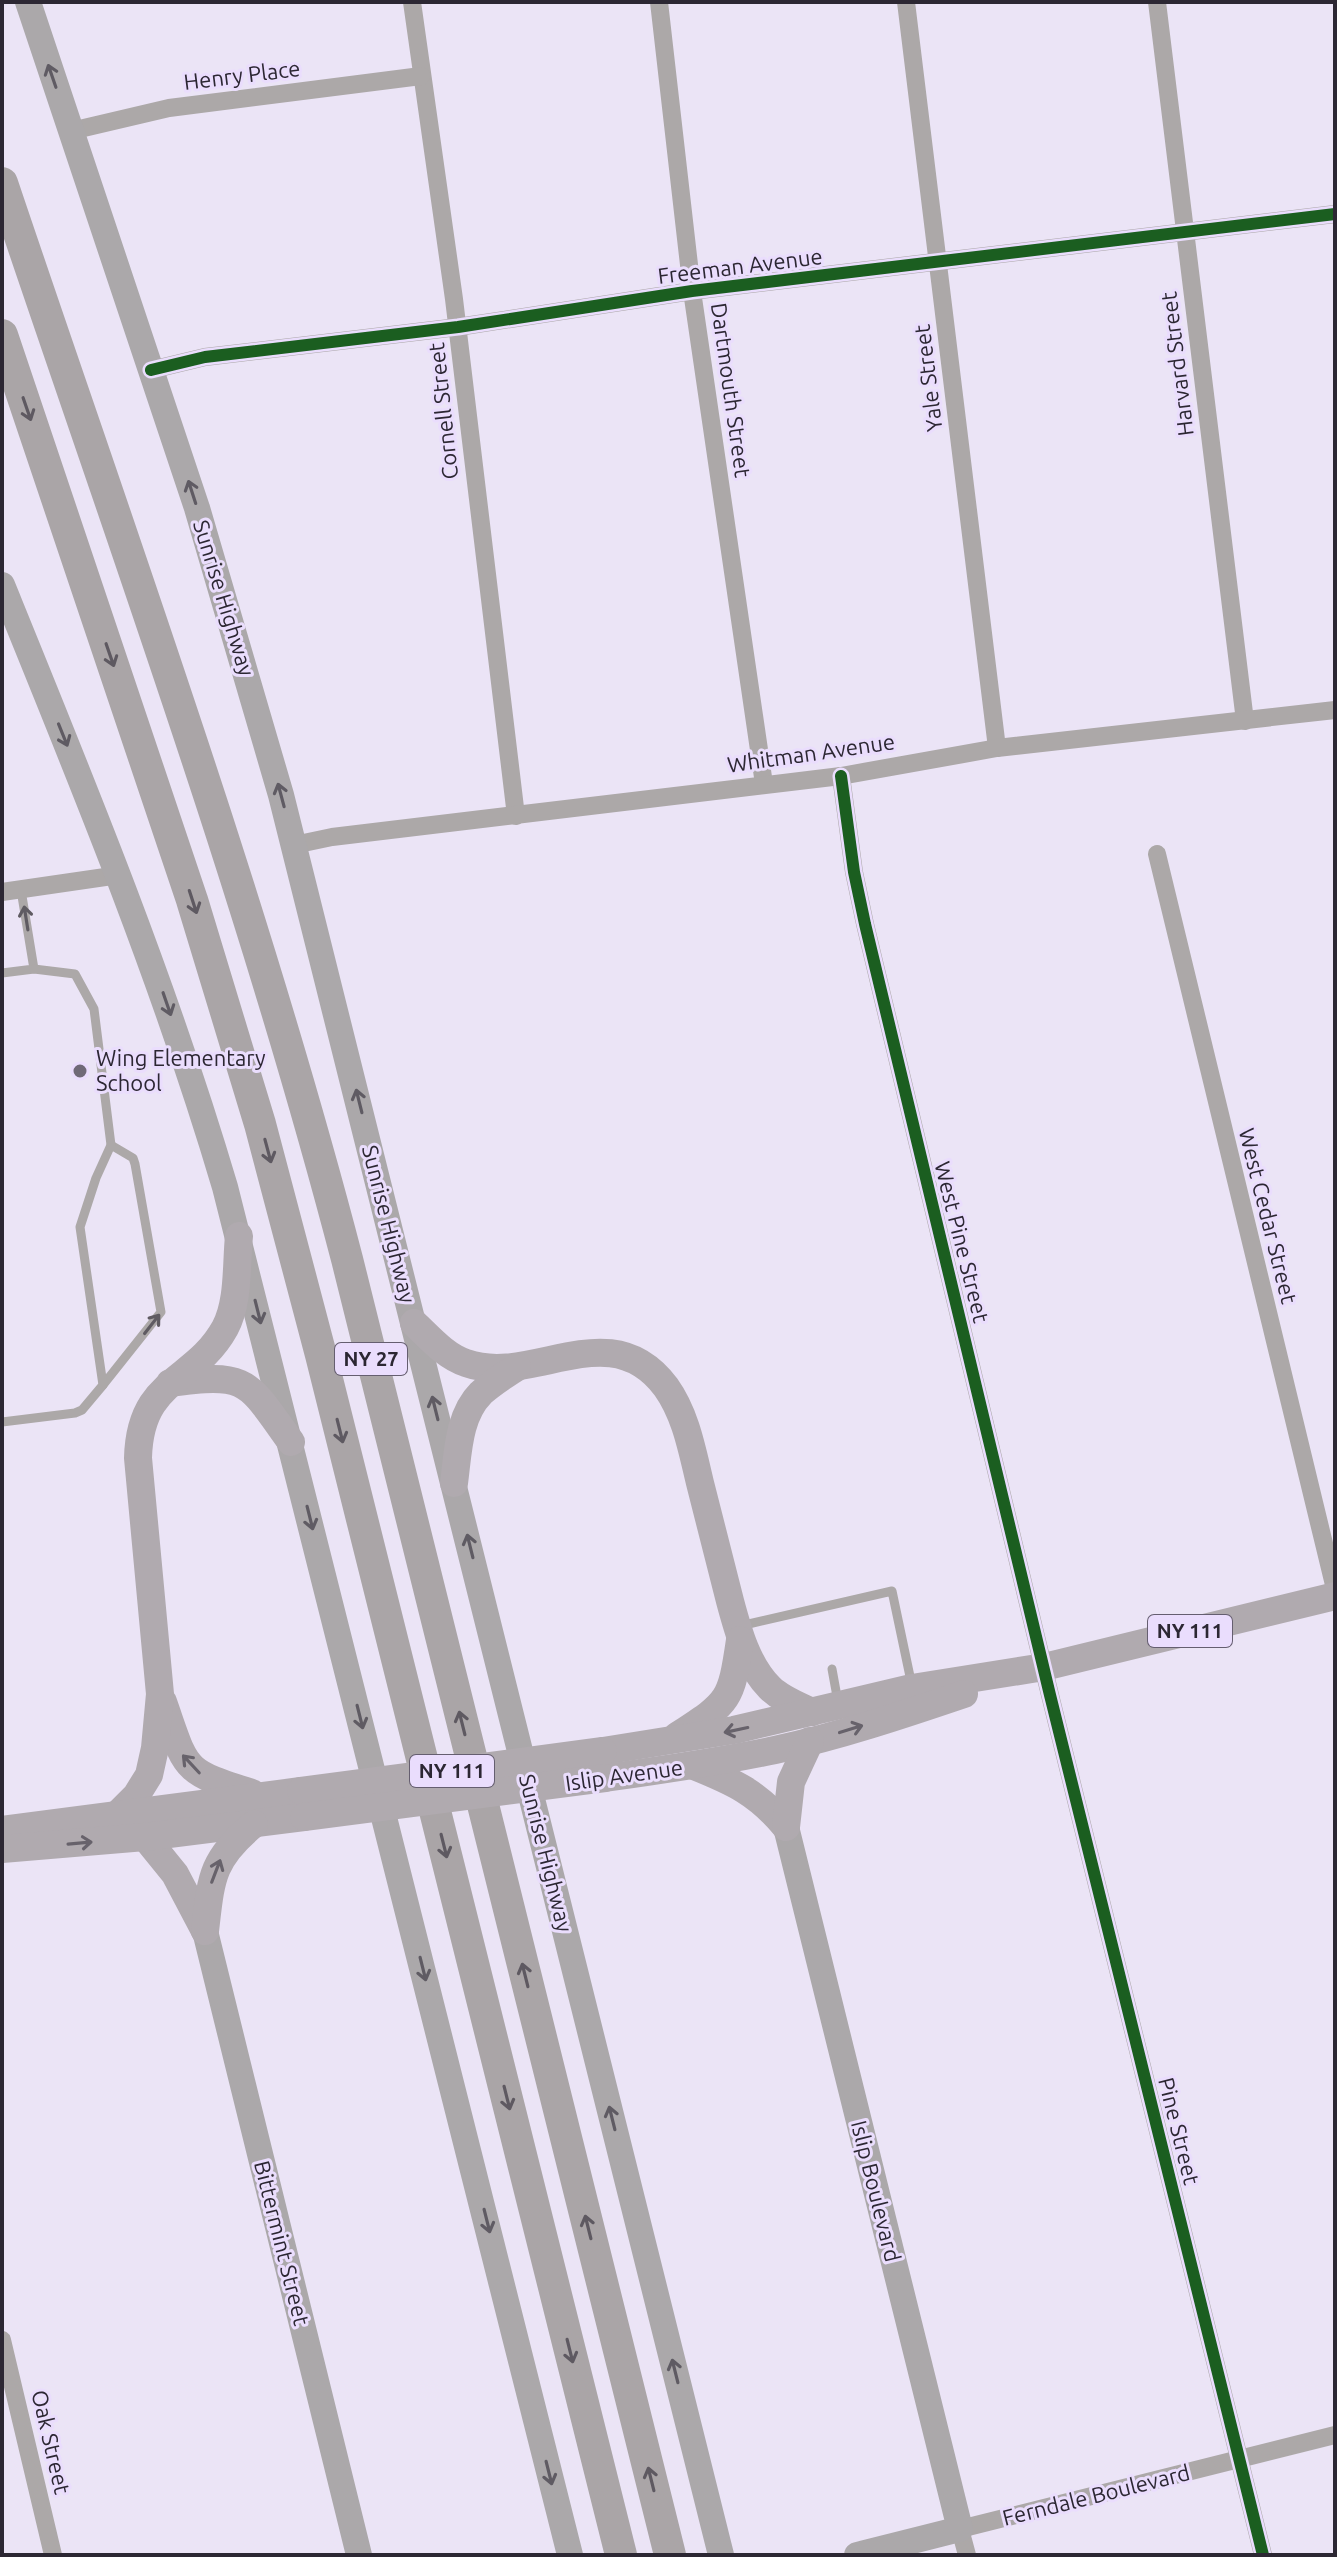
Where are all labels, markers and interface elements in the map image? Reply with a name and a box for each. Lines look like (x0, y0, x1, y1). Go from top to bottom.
street label: Henry Place (182, 55, 302, 94)
one-way arrow (44, 64, 59, 89)
street label: Freeman Avenue (656, 243, 824, 288)
street label: Harvard Street (1155, 290, 1198, 438)
street label: Dartmouth Street (707, 301, 756, 479)
street label: Yale Street (908, 323, 946, 433)
street label: Cornell Street (423, 341, 462, 481)
one-way arrow (20, 396, 35, 421)
one-way arrow (183, 479, 198, 504)
street label: Sunrise Highway (189, 517, 260, 679)
one-way arrow (104, 643, 119, 668)
one-way arrow (57, 722, 71, 747)
street label: Whitman Avenue (726, 728, 896, 777)
one-way arrow (272, 783, 287, 808)
one-way arrow (187, 889, 201, 914)
one-way arrow (18, 906, 33, 931)
one-way arrow (160, 991, 175, 1016)
place label: Wing Elementary School (96, 1045, 266, 1095)
marker: Wing Elementary School (71, 1062, 89, 1080)
one-way arrow (350, 1089, 365, 1115)
street label: West Cedar Street (1235, 1126, 1302, 1307)
one-way arrow (261, 1137, 276, 1163)
street label: Sunrise Highway (358, 1142, 421, 1306)
street label: West Pine Street (930, 1159, 995, 1325)
one-way arrow (251, 1298, 266, 1324)
one-way arrow (143, 1314, 160, 1335)
road number: NY 27 (335, 1343, 407, 1375)
one-way arrow (427, 1395, 442, 1421)
one-way arrow (333, 1417, 348, 1443)
one-way arrow (304, 1504, 319, 1530)
one-way arrow (461, 1534, 476, 1560)
road number: NY 111 (1148, 1615, 1232, 1647)
one-way arrow (354, 1703, 369, 1729)
one-way arrow (454, 1710, 469, 1736)
one-way arrow (838, 1721, 864, 1736)
one-way arrow (723, 1723, 749, 1738)
one-way arrow (181, 1754, 200, 1774)
street label: Islip Avenue (564, 1754, 684, 1795)
road number: NY 111 (410, 1755, 494, 1787)
street label: Sunrise Highway (515, 1771, 578, 1935)
one-way arrow (437, 1833, 452, 1858)
one-way arrow (66, 1835, 93, 1850)
one-way arrow (210, 1859, 224, 1884)
one-way arrow (417, 1956, 432, 1981)
one-way arrow (517, 1962, 532, 1988)
street label: Pine Street (1154, 2075, 1205, 2187)
one-way arrow (500, 2085, 515, 2111)
one-way arrow (604, 2106, 619, 2132)
street label: Islip Boulevard (847, 2118, 906, 2264)
street label: Bittermint Street (250, 2158, 315, 2328)
one-way arrow (480, 2208, 495, 2234)
one-way arrow (580, 2215, 595, 2241)
one-way arrow (563, 2337, 578, 2363)
one-way arrow (666, 2358, 681, 2384)
street label: Oak Street (27, 2387, 76, 2497)
street label: Ferndale Boulevard (1000, 2459, 1192, 2530)
one-way arrow (543, 2460, 558, 2486)
one-way arrow (643, 2467, 658, 2493)

